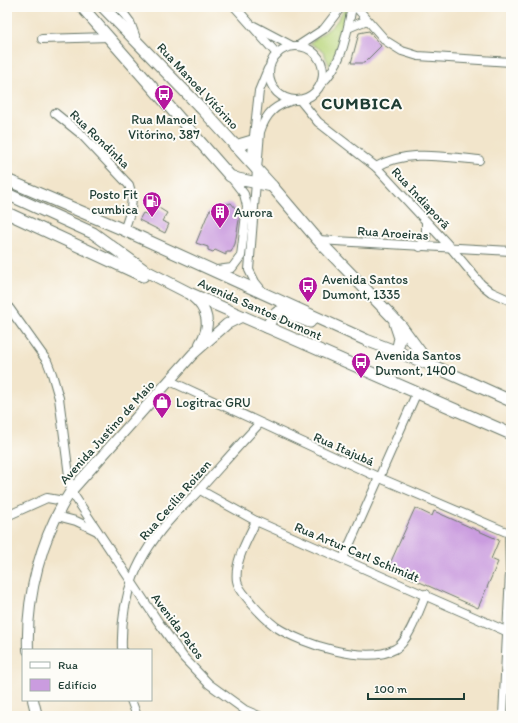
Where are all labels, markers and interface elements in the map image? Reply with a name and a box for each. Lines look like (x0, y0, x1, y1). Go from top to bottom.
street label: Rua Manoel Vitórino (154, 40, 242, 133)
bus stop icon: Rua Manoel Vitórino, 387 (153, 83, 175, 111)
district label: CUMBICA (321, 93, 403, 113)
street label: Rua Rondinha (67, 107, 133, 172)
place label: Rua Manoel Vitórino, 387 (128, 112, 200, 142)
street label: Rua Indiaporã (389, 164, 454, 232)
place label: Posto Fit cumbica (89, 187, 138, 217)
fuel station icon: Posto Fit cumbica (141, 190, 163, 218)
building icon: Aurora (209, 201, 231, 229)
place label: Aurora (234, 205, 273, 220)
street label: Rua Aroeiras (357, 223, 429, 243)
place label: Avenida Santos Dumont, 1335 (322, 272, 408, 302)
street label: Avenida Santos Dumont (196, 275, 324, 343)
bus stop icon: Avenida Santos Dumont, 1335 (297, 275, 319, 303)
place label: Avenida Santos Dumont, 1400 (375, 348, 461, 378)
bus stop icon: Avenida Santos Dumont, 1400 (350, 351, 372, 379)
street label: Avenida Justino de Maio (56, 377, 158, 487)
shop icon: Logitrac GRU (151, 391, 173, 419)
place label: Logitrac GRU (176, 395, 251, 410)
street label: Rua Itajubá (311, 429, 377, 469)
street label: Rua Cecília Roizen (136, 457, 214, 543)
street label: Rua Artur Carl Schimidt (292, 519, 422, 585)
street label: Avenida Patos (148, 590, 208, 662)
legend (22, 649, 152, 701)
text: Rua (58, 658, 78, 672)
scale bar (368, 675, 464, 701)
text: Edifício (58, 678, 97, 692)
text: 100 m (374, 682, 407, 696)

